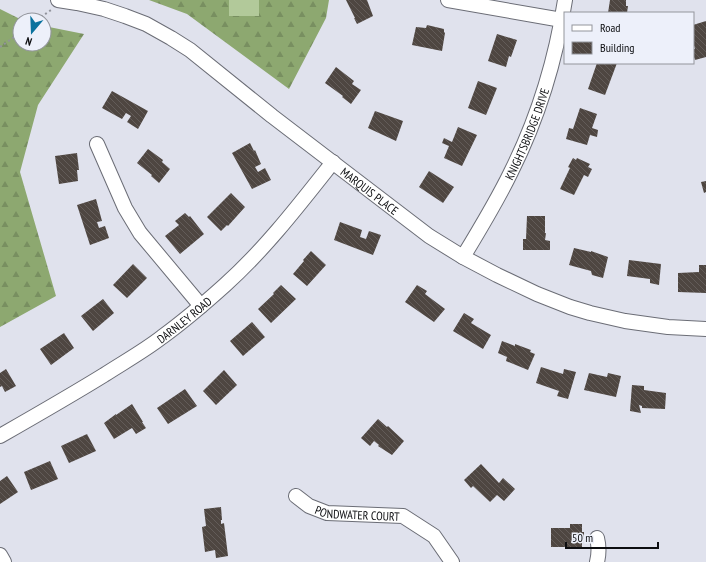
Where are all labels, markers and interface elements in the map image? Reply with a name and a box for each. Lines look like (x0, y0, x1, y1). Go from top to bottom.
north arrow (12, 12, 52, 52)
legend (564, 12, 694, 64)
text: Road (600, 20, 620, 35)
text: N (24, 34, 34, 49)
text: Building (600, 40, 635, 55)
street label: KNIGHTSBRIDGE DRIVE (501, 86, 552, 182)
street label: MARQUIS PLACE (338, 164, 402, 218)
street label: DARNLEY ROAD (154, 293, 214, 346)
street label: PONDWATER COURT (313, 502, 401, 523)
scale bar (566, 524, 658, 550)
text: 50 m (572, 530, 593, 545)

